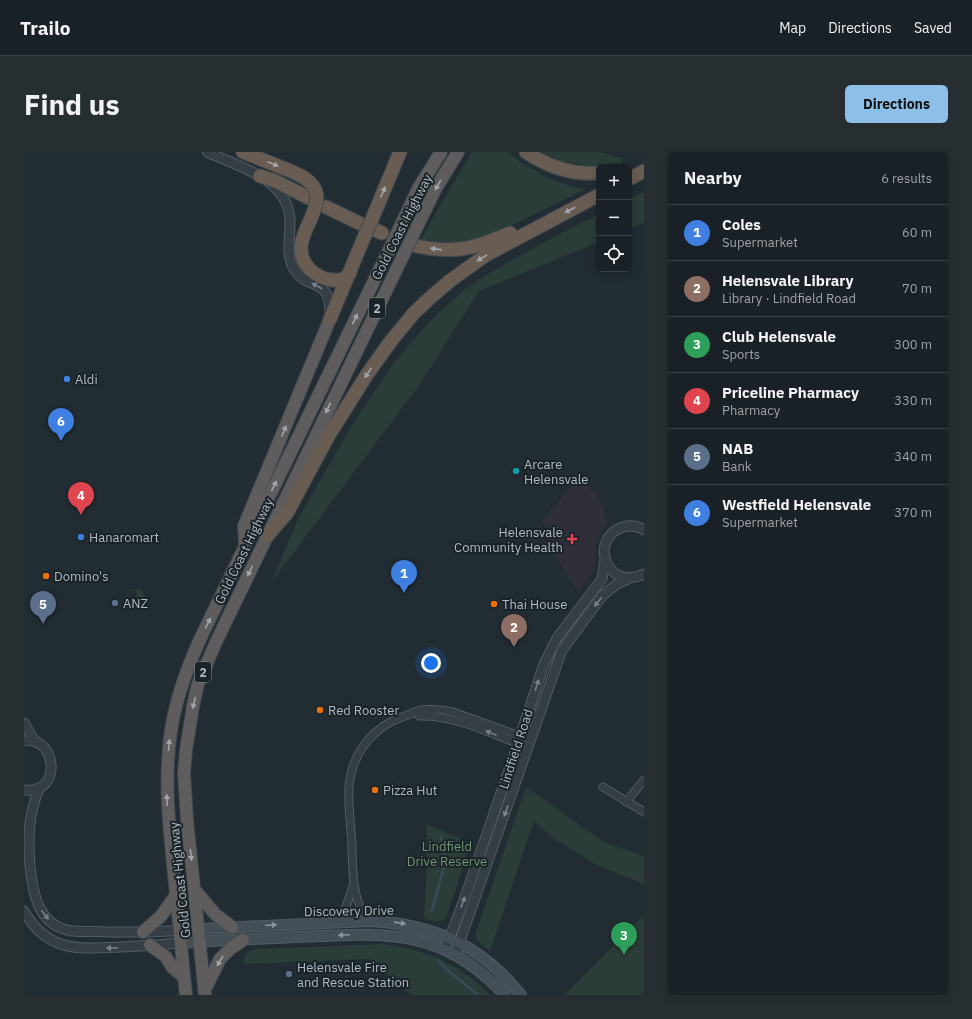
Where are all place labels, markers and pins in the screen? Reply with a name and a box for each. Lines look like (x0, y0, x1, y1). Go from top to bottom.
place label: Aldi (75, 371, 98, 388)
marker: Aldi (62, 374, 72, 384)
pin: 6 (48, 408, 74, 441)
place label: Arcare Helensvale (524, 456, 588, 488)
marker: Arcare Helensvale (511, 466, 521, 476)
pin: 4 (68, 482, 94, 515)
place label: Helensvale Community Health (454, 524, 563, 556)
place label: Hanaromart (89, 529, 159, 546)
marker: Hanaromart (76, 532, 86, 542)
marker: Helensvale Community Health (566, 533, 578, 545)
pin: 1 (391, 560, 417, 593)
place label: Domino's (54, 568, 108, 585)
marker: Domino's (41, 571, 51, 581)
pin: 5 (30, 591, 56, 624)
place label: ANZ (123, 595, 149, 612)
place label: Thai House (502, 596, 567, 613)
marker: ANZ (110, 598, 120, 608)
marker: Thai House (489, 599, 499, 609)
pin: 2 (501, 614, 527, 647)
place label: Red Rooster (328, 702, 399, 719)
marker: Red Rooster (315, 705, 325, 715)
place label: Pizza Hut (383, 782, 437, 799)
marker: Pizza Hut (370, 785, 380, 795)
pin: 3 (611, 922, 637, 955)
place label: Helensvale Fire and Rescue Station (297, 959, 409, 991)
marker: Helensvale Fire and Rescue Station (284, 969, 294, 979)

